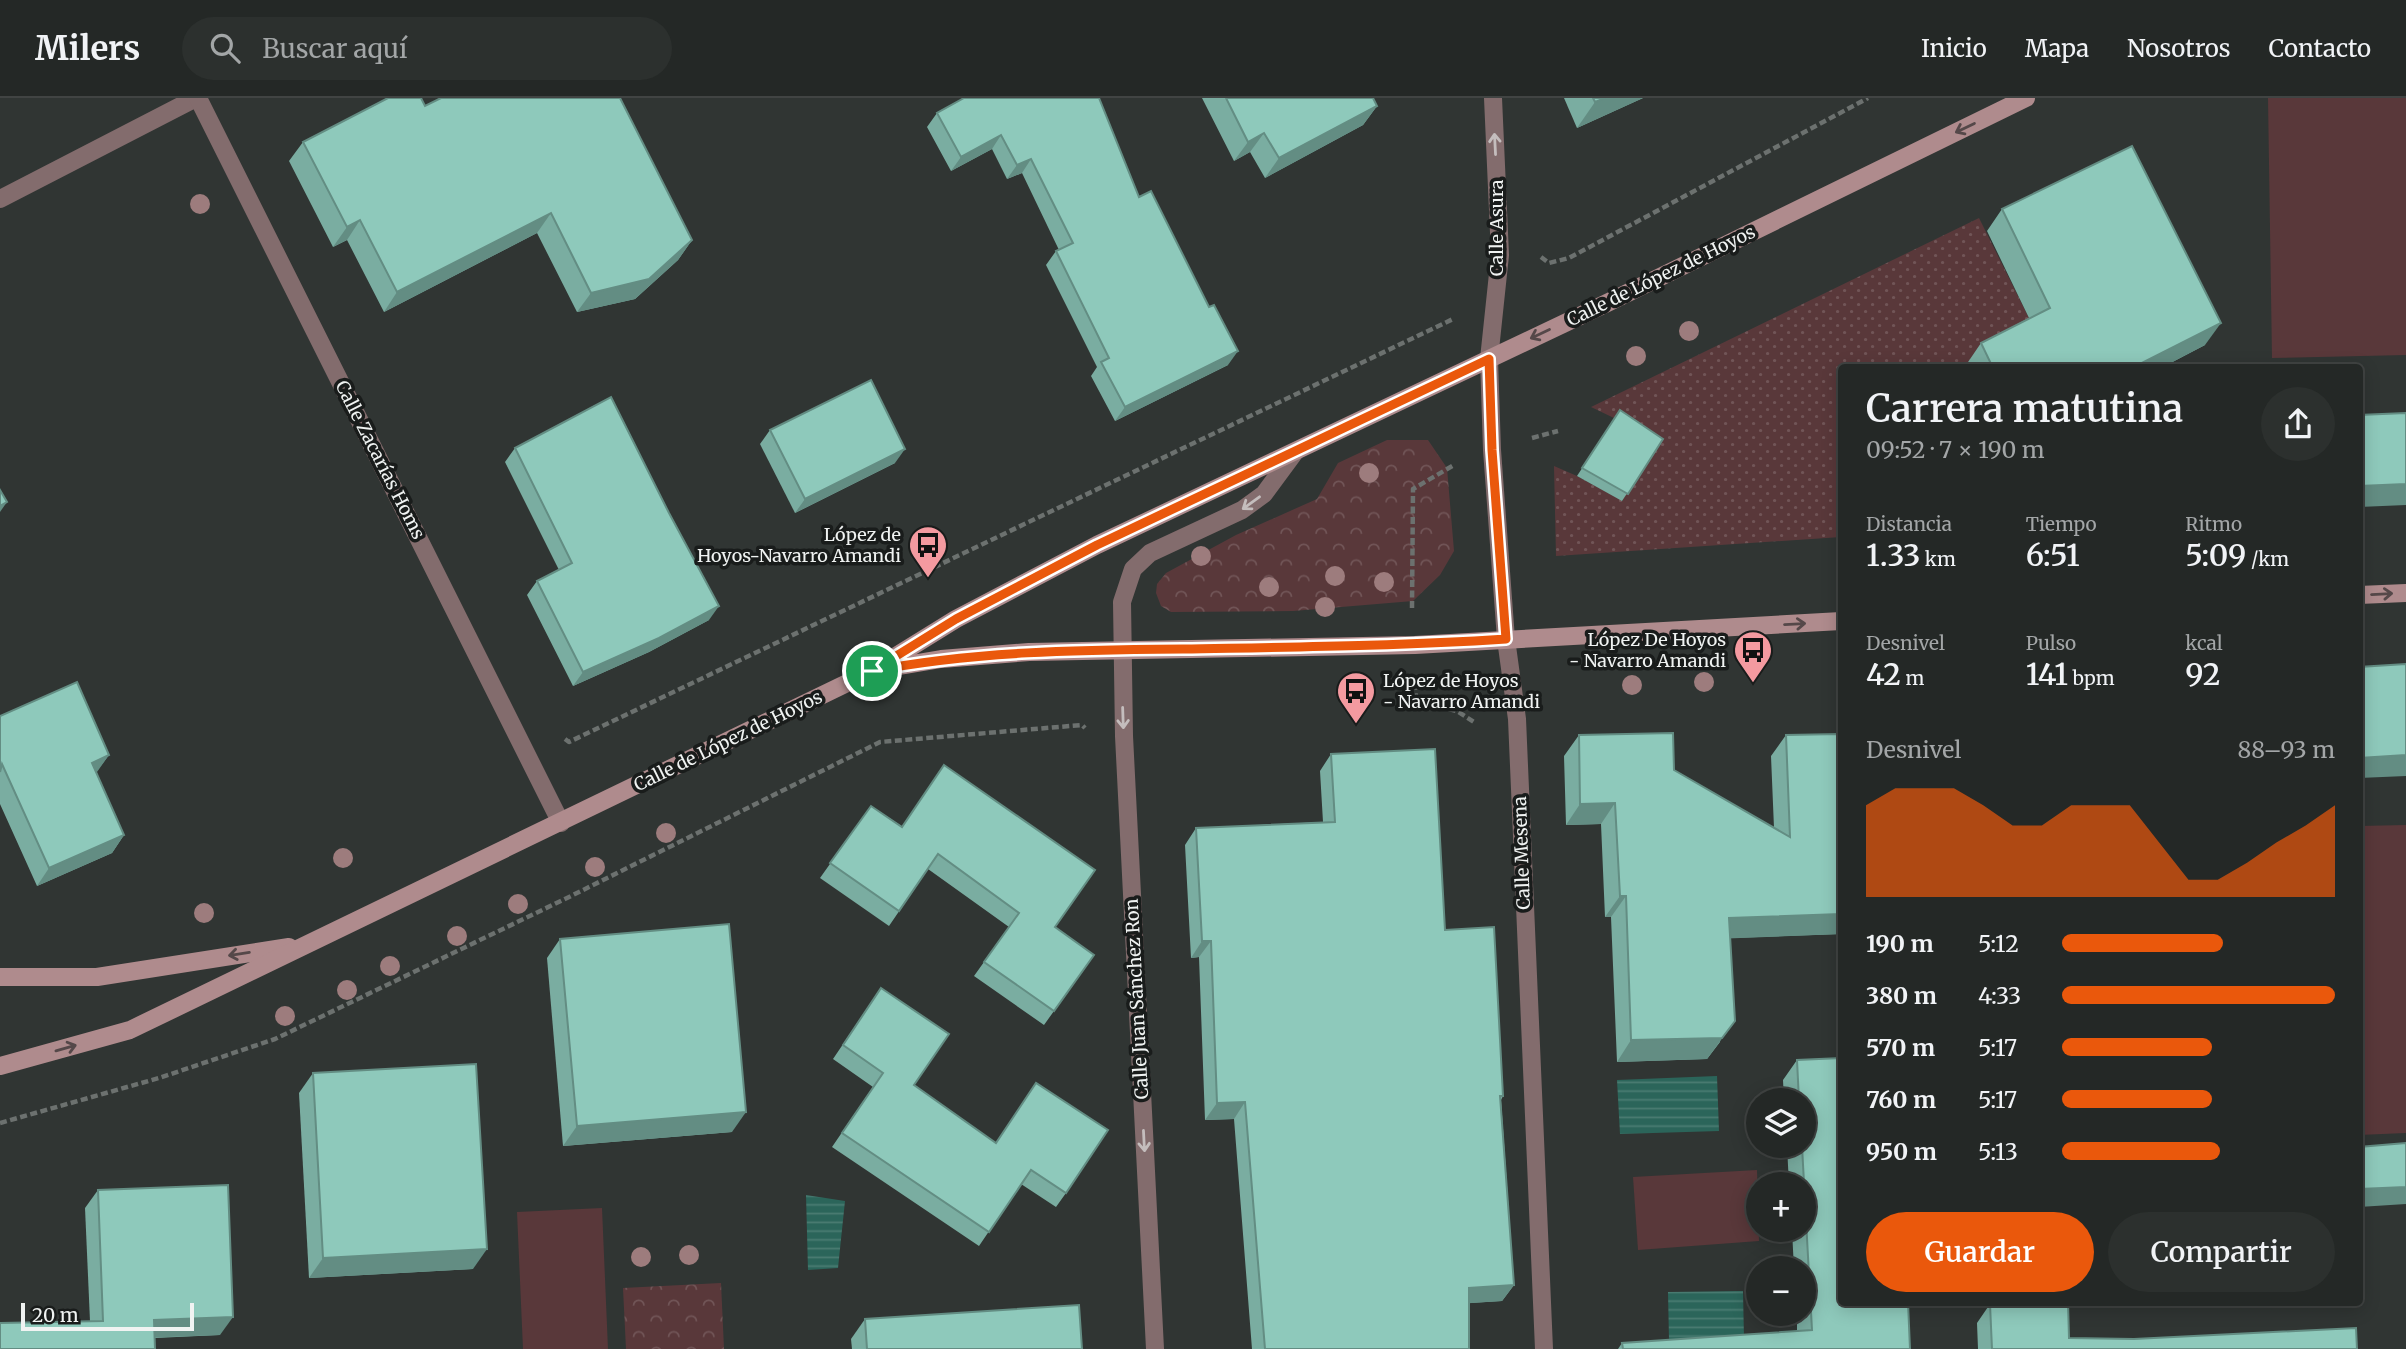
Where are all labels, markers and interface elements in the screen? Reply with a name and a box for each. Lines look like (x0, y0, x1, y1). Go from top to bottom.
search box (182, 17, 672, 80)
text: Milers (35, 28, 140, 69)
icon: search (206, 29, 244, 67)
text: Buscar aquí (262, 32, 408, 65)
text: Inicio (1921, 33, 1987, 64)
text: Mapa (2025, 33, 2089, 64)
text: Nosotros (2127, 33, 2231, 64)
text: Contacto (2269, 33, 2371, 64)
one-way arrow (1955, 122, 1976, 135)
one-way arrow (1488, 133, 1501, 156)
street label: Calle Asura (1485, 179, 1508, 276)
street label: Calle de López de Hoyos (1563, 220, 1759, 331)
one-way arrow (1530, 328, 1551, 342)
street label: Calle Zacarías Homs (330, 377, 430, 543)
text: Carrera matutina (1866, 385, 2183, 432)
button: share (2261, 387, 2335, 461)
text: 09:52 · 7 × 190 m (1866, 435, 2045, 464)
one-way arrow (1242, 496, 1261, 510)
text: Distancia (1866, 512, 1952, 536)
text: Tiempo (2026, 512, 2097, 536)
text: Ritmo (2185, 512, 2242, 536)
place label: López de Hoyos-Navarro Amandi (697, 523, 901, 567)
bus stop icon: López de Hoyos-Navarro Amandi (907, 524, 949, 579)
text: 1.33 (1866, 536, 1920, 574)
text: 6:51 (2026, 536, 2080, 574)
text: 5:09 (2185, 536, 2246, 574)
text: km (1920, 547, 1956, 571)
text: /km (2246, 547, 2289, 571)
one-way arrow (2371, 588, 2394, 601)
one-way arrow (1783, 617, 1806, 630)
place label: López De Hoyos - Navarro Amandi (1569, 628, 1726, 672)
bus stop icon: López De Hoyos - Navarro Amandi (1732, 629, 1774, 684)
text: Desnivel (1866, 631, 1945, 655)
text: Pulso (2026, 631, 2076, 655)
text: kcal (2185, 631, 2223, 655)
pin (842, 641, 902, 701)
icon: arrive (853, 652, 891, 690)
text: 42 (1866, 655, 1901, 693)
text: 141 (2026, 655, 2068, 693)
text: 92 (2185, 655, 2220, 693)
text: m (1901, 666, 1924, 690)
text: bpm (2068, 666, 2115, 690)
place label: López de Hoyos - Navarro Amandi (1383, 669, 1540, 713)
bus stop icon: López de Hoyos - Navarro Amandi (1335, 670, 1377, 725)
street label: Calle de López de Hoyos (630, 685, 826, 796)
one-way arrow (1117, 706, 1130, 729)
text: Desnivel (1866, 735, 1961, 764)
text: 88–93 m (2238, 735, 2335, 764)
street label: Calle Mesena (1508, 796, 1535, 910)
street label: Calle Juan Sánchez Ron (1120, 898, 1153, 1100)
text: 190 m (1866, 929, 1934, 958)
text: 5:12 (1978, 929, 2019, 958)
one-way arrow (228, 948, 251, 961)
text: 380 m (1866, 981, 1937, 1010)
text: 4:33 (1978, 981, 2021, 1010)
text: 570 m (1866, 1033, 1935, 1062)
text: 5:17 (1978, 1033, 2017, 1062)
one-way arrow (55, 1040, 77, 1053)
text: 760 m (1866, 1085, 1936, 1114)
text: 5:17 (1978, 1085, 2017, 1114)
map controls (1746, 1088, 1816, 1326)
button: layers (1746, 1088, 1816, 1158)
one-way arrow (1138, 1129, 1151, 1152)
text: 950 m (1866, 1137, 1937, 1166)
text: 5:13 (1978, 1137, 2018, 1166)
button: + (1746, 1172, 1816, 1242)
button: Guardar (1866, 1212, 2094, 1292)
button: Compartir (2108, 1212, 2335, 1292)
button: − (1746, 1256, 1816, 1326)
scale bar (21, 1300, 194, 1332)
text: 20 m (32, 1303, 79, 1327)

